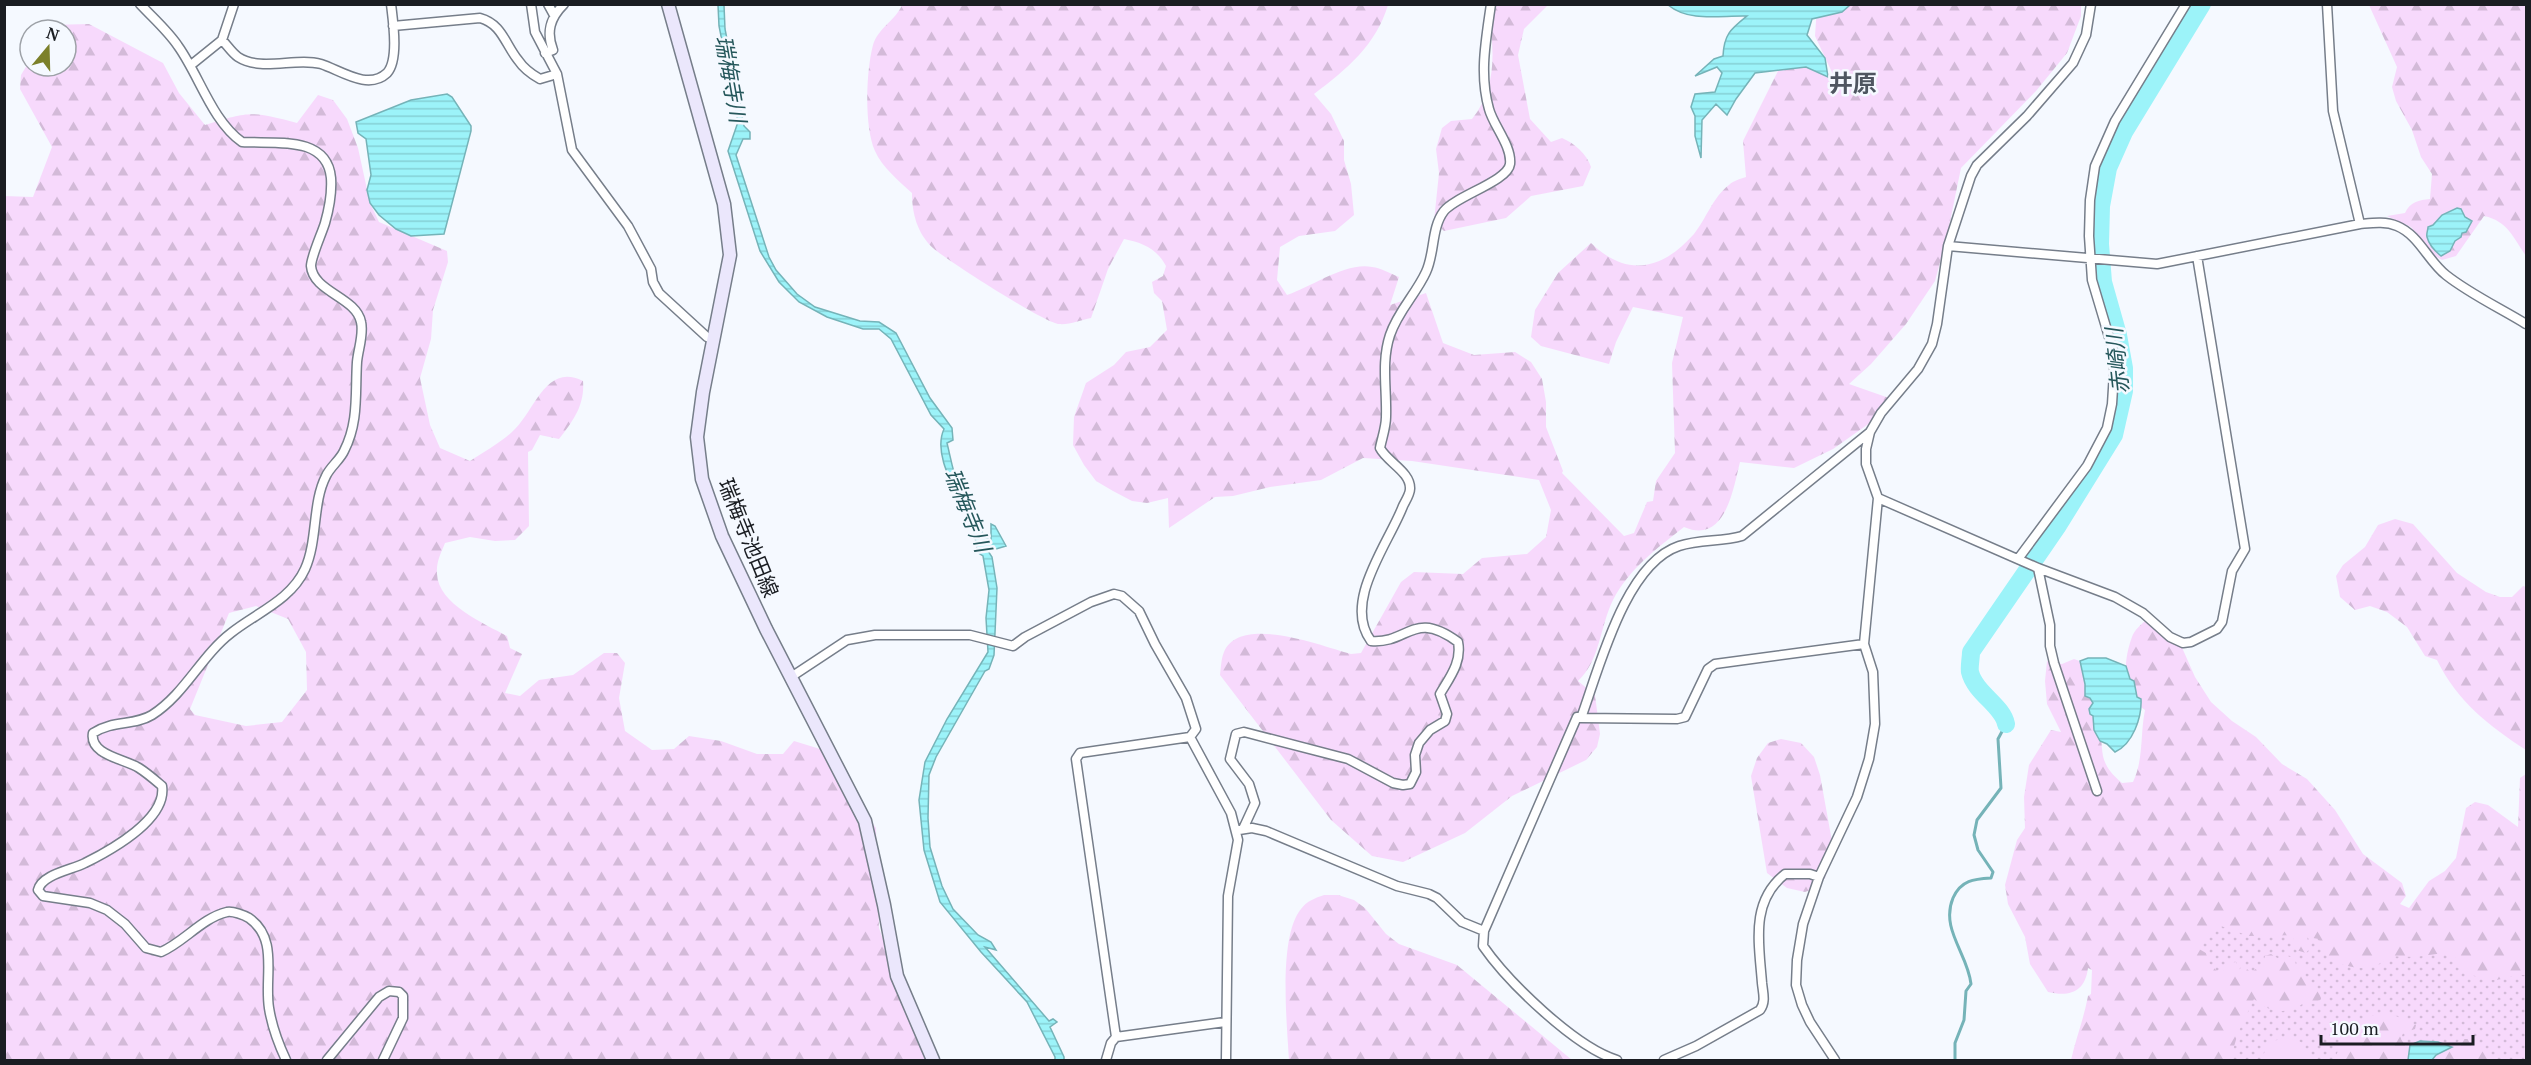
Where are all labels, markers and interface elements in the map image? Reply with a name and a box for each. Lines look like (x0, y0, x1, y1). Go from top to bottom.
north arrow (18, 18, 78, 78)
text: N (44, 21, 62, 46)
water label: 瑞梅寺川 (710, 33, 754, 127)
district label: 井原 (1829, 67, 1877, 99)
water label: 赤崎川 (2098, 325, 2134, 395)
water label: 瑞梅寺川 (939, 464, 999, 558)
street label: 瑞梅寺池田線 (712, 474, 786, 601)
scale bar (2321, 1008, 2472, 1046)
text: 100 m (2330, 1016, 2379, 1040)

